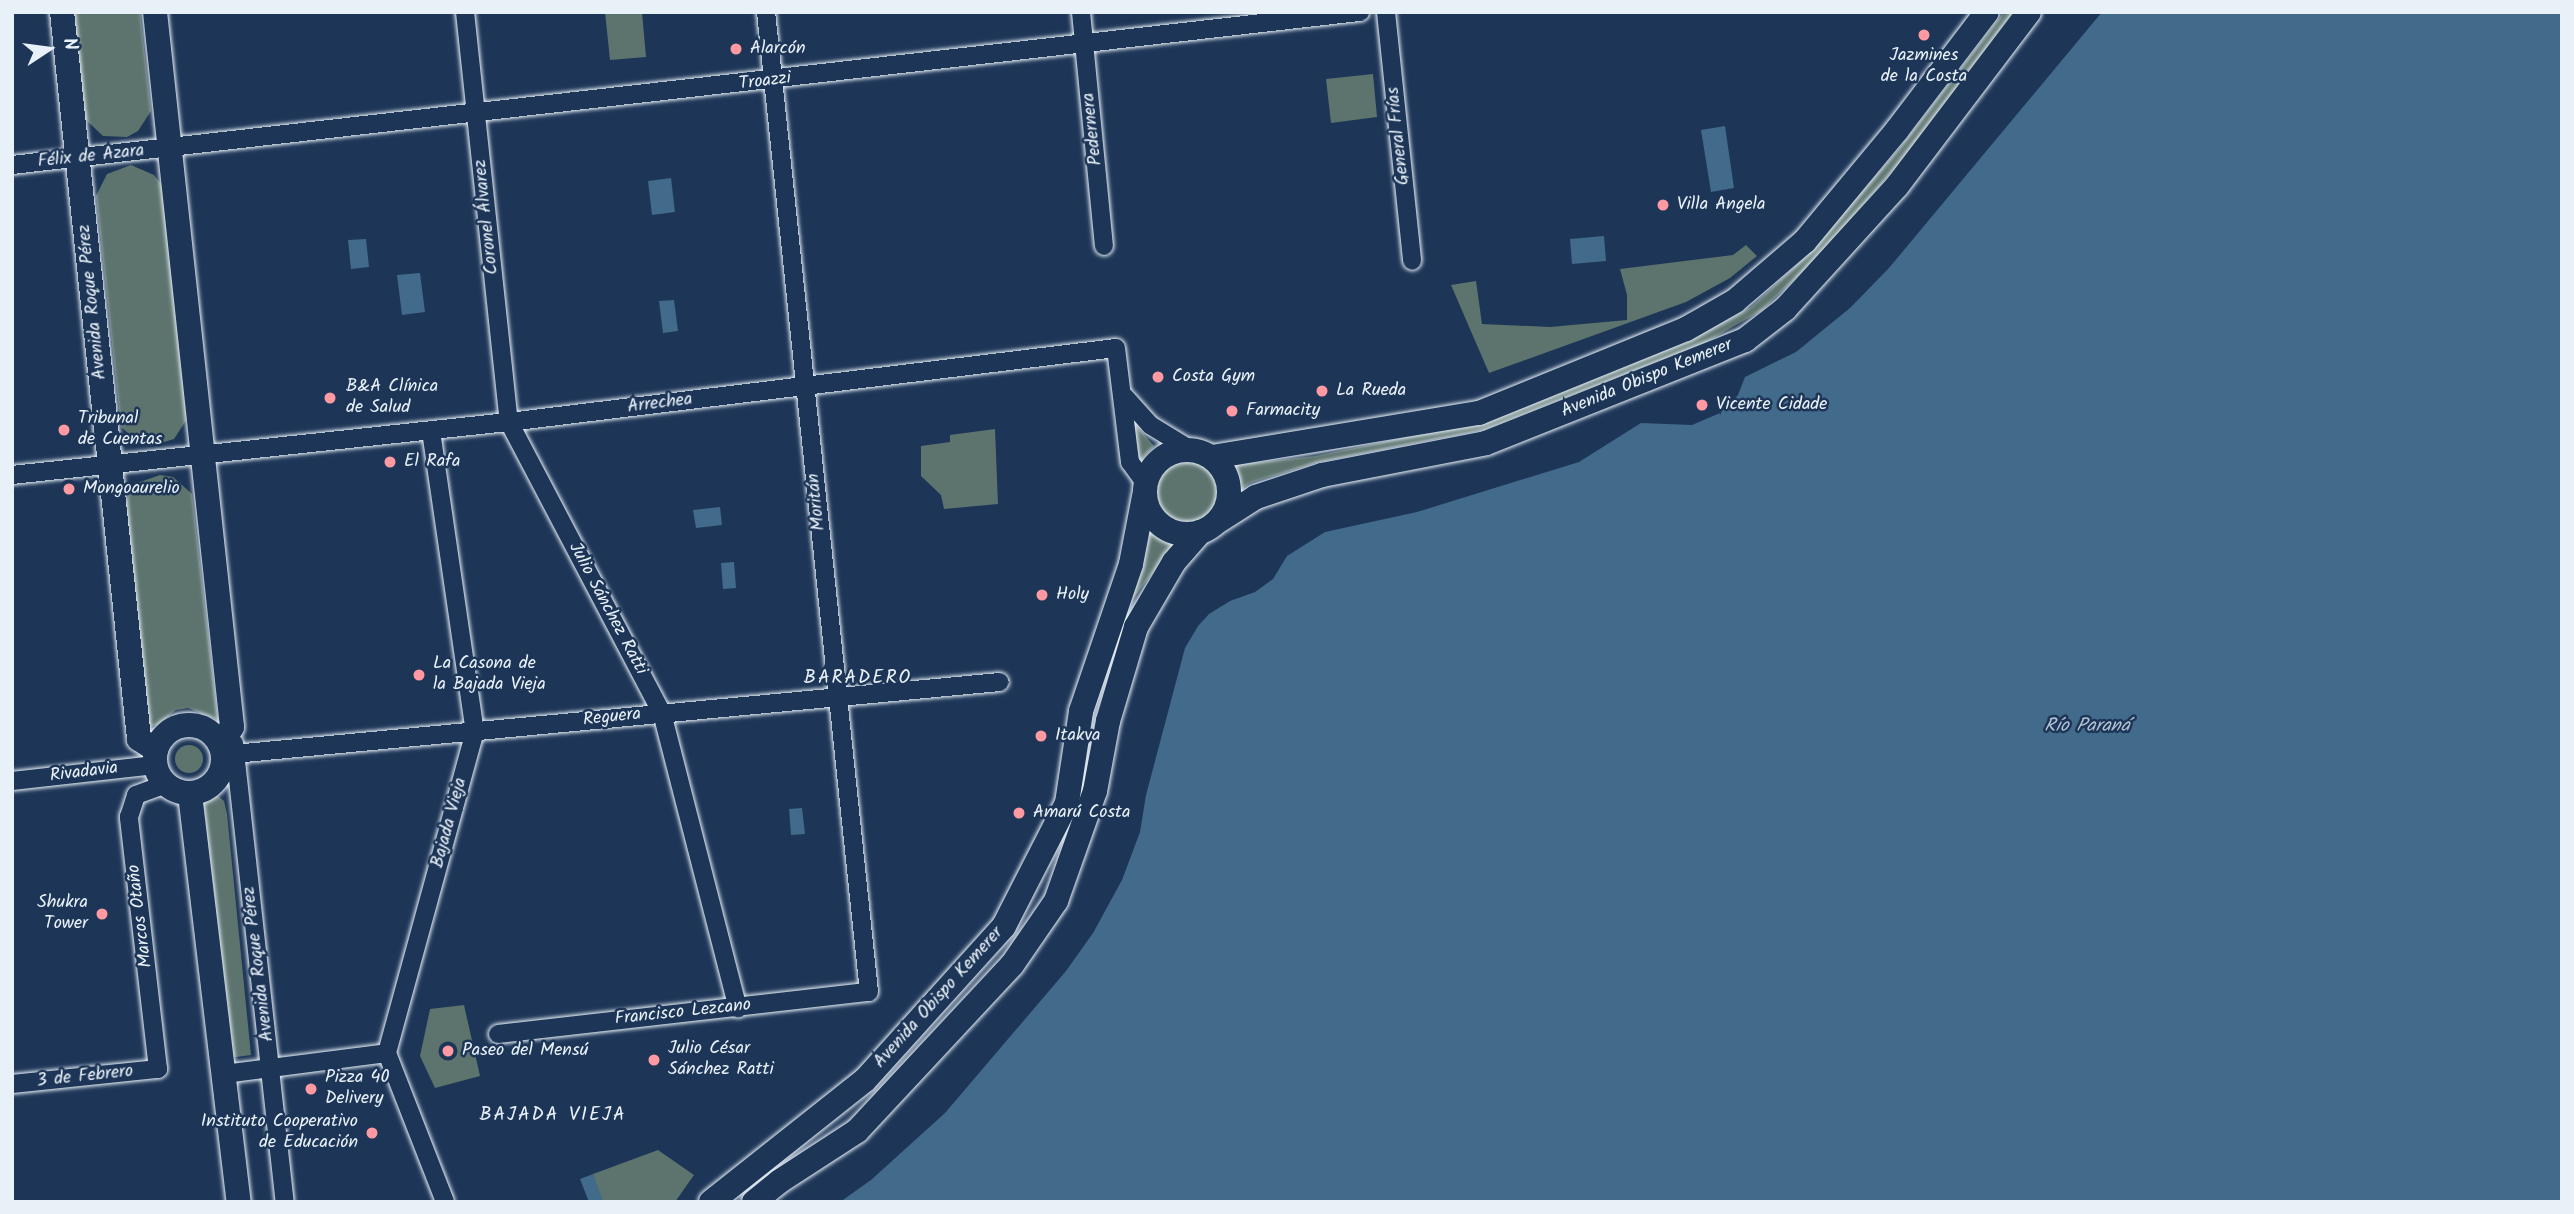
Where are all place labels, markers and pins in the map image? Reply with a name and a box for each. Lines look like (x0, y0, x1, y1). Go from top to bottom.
marker: Jazmines de la Costa (1916, 27, 1932, 43)
place label: Alarcón (750, 38, 805, 60)
marker: Alarcón (728, 41, 744, 57)
place label: Jazmines de la Costa (1881, 46, 1967, 88)
place label: Villa Angela (1677, 194, 1765, 216)
marker: Villa Angela (1655, 197, 1671, 213)
place label: Costa Gym (1172, 366, 1255, 388)
marker: Costa Gym (1150, 369, 1166, 385)
place label: B&A Clínica de Salud (346, 377, 438, 420)
place label: La Rueda (1336, 380, 1406, 402)
marker: La Rueda (1314, 383, 1330, 399)
marker: B&A Clínica de Salud (320, 388, 340, 408)
place label: Vicente Cidade (1716, 394, 1827, 416)
marker: Vicente Cidade (1694, 397, 1710, 413)
place label: Farmacity (1246, 400, 1320, 422)
marker: Farmacity (1224, 403, 1240, 419)
place label: Tribunal de Cuentas (78, 409, 163, 452)
marker: Tribunal de Cuentas (56, 422, 72, 438)
place label: El Rafa (404, 451, 460, 473)
marker: El Rafa (382, 454, 398, 470)
place label: Mongoaurelio (83, 478, 180, 500)
marker: Mongoaurelio (61, 481, 77, 497)
place label: Holy (1056, 584, 1089, 606)
marker: Holy (1034, 587, 1050, 603)
place label: La Casona de la Bajada Vieja (433, 654, 546, 696)
marker: La Casona de la Bajada Vieja (411, 667, 427, 683)
place label: Itakva (1055, 725, 1100, 747)
marker: Itakva (1033, 728, 1049, 744)
place label: Amarú Costa (1033, 802, 1131, 824)
marker: Amarú Costa (1011, 805, 1027, 821)
place label: Shukra Tower (37, 893, 88, 936)
marker: Shukra Tower (94, 906, 110, 922)
place label: Julio César Sánchez Ratti (668, 1039, 774, 1082)
place label: Paseo del Mensú (462, 1040, 588, 1062)
marker: Paseo del Mensú (440, 1043, 456, 1059)
marker: Julio César Sánchez Ratti (646, 1052, 662, 1068)
place label: Pizza 40 Delivery (325, 1068, 389, 1110)
marker: Pizza 40 Delivery (303, 1081, 319, 1097)
place label: Instituto Cooperativo de Educación (201, 1112, 358, 1154)
marker: Instituto Cooperativo de Educación (364, 1125, 380, 1141)

